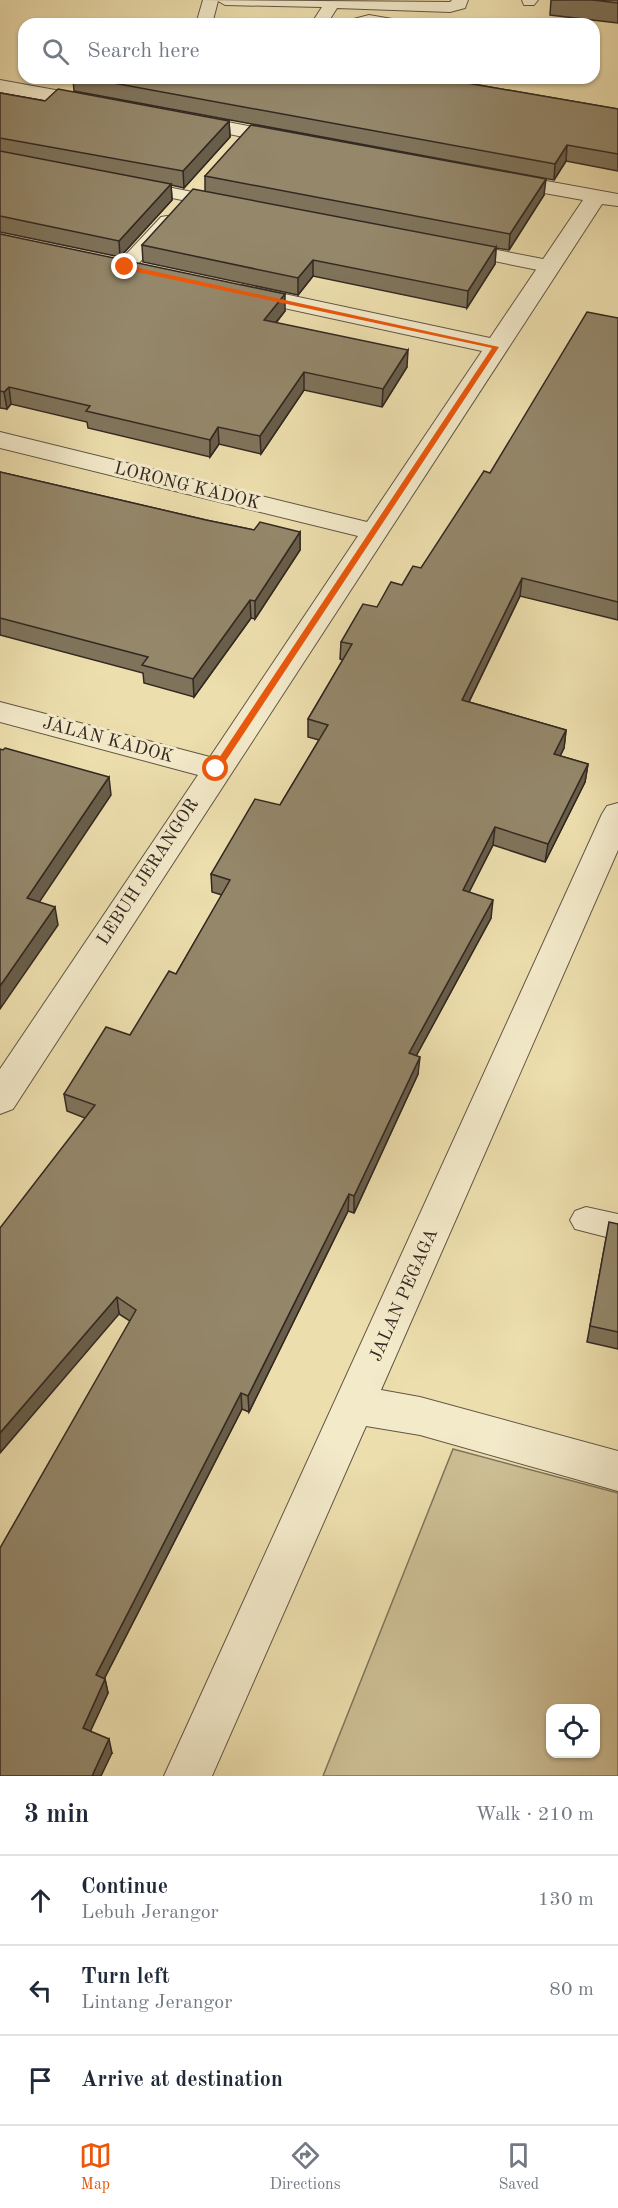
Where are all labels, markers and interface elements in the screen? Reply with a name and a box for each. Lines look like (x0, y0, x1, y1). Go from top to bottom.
search box (18, 18, 600, 84)
icon: search (39, 35, 72, 68)
text: Search here (87, 40, 200, 62)
route end (111, 253, 137, 279)
street label: LORONG KADOK (112, 459, 262, 513)
street label: JALAN KADOK (41, 714, 175, 766)
route start (202, 755, 228, 781)
street label: LEBUH JERANGOR (94, 795, 202, 949)
street label: JALAN PEGAGA (367, 1226, 441, 1364)
map controls (546, 1704, 600, 1758)
button: locate (546, 1704, 600, 1758)
text: 3 min (24, 1802, 89, 1828)
text: Walk · 210 m (475, 1805, 594, 1825)
text: Continue (81, 1876, 168, 1898)
icon: ahead (24, 1884, 57, 1917)
text: 130 m (538, 1890, 594, 1910)
text: Lebuh Jerangor (81, 1903, 219, 1923)
text: Turn left (81, 1966, 170, 1988)
icon: left (24, 1974, 57, 2007)
text: 80 m (549, 1980, 594, 2000)
text: Lintang Jerangor (81, 1993, 232, 2013)
icon: arrive (24, 2064, 57, 2097)
text: Arrive at destination (81, 2069, 283, 2091)
tab: Map (79, 2139, 112, 2195)
tab: Directions (270, 2139, 341, 2195)
tab: Saved (498, 2139, 539, 2195)

